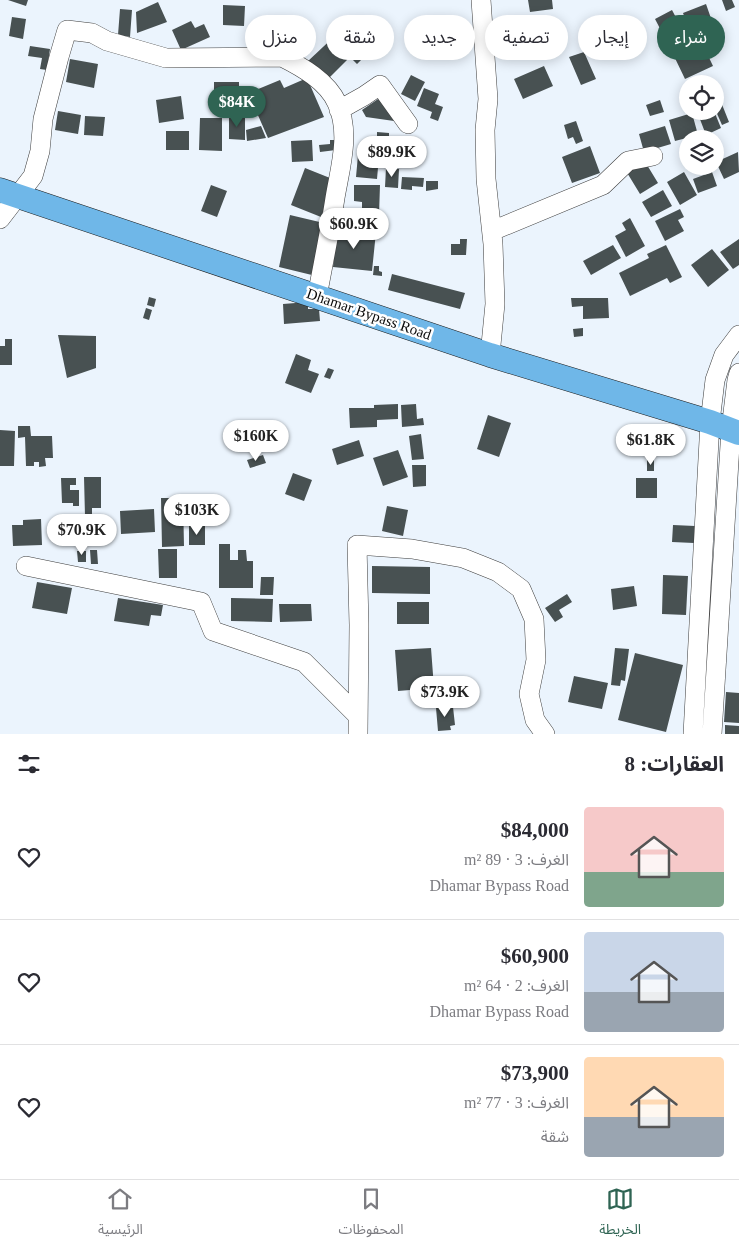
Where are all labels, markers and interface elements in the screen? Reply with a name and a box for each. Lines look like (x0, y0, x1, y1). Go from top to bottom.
chip: منزل (245, 15, 316, 60)
chip: شقة (326, 15, 394, 60)
chip: جديد (404, 15, 475, 60)
chip: تصفية (485, 15, 568, 60)
chip: إيجار (578, 15, 647, 60)
chip: شراء (657, 15, 725, 60)
map controls (679, 75, 724, 175)
button: locate (679, 75, 724, 120)
pin: $84K (207, 86, 267, 128)
text: $84K (219, 93, 255, 110)
button: layers (679, 130, 724, 175)
pin: $89.9K (351, 136, 433, 178)
text: $89.9K (368, 143, 416, 160)
pin: $60.9K (313, 208, 395, 250)
text: $60.9K (330, 215, 378, 232)
street label: Dhamar Bypass Road (305, 285, 434, 343)
pin: $160K (221, 420, 291, 462)
pin: $61.8K (610, 424, 692, 466)
text: $160K (234, 427, 278, 444)
text: $61.8K (627, 431, 675, 448)
pin: $103K (162, 494, 232, 536)
text: $103K (175, 501, 219, 518)
pin: $70.9K (41, 514, 123, 556)
text: $70.9K (58, 521, 106, 538)
pin: $73.9K (404, 676, 486, 718)
text: $73.9K (421, 683, 469, 700)
icon: filters (15, 750, 43, 778)
text: العقارات: 8 (625, 752, 724, 776)
text: $84,000 (501, 818, 569, 842)
icon: home (624, 827, 684, 887)
icon: heart (15, 843, 43, 871)
text: الغرف: 3 · 89 m² (464, 851, 569, 868)
text: Dhamar Bypass Road (429, 877, 569, 894)
text: $60,900 (501, 944, 569, 968)
icon: home (624, 952, 684, 1012)
icon: heart (15, 968, 43, 996)
text: الغرف: 2 · 64 m² (464, 977, 569, 994)
text: Dhamar Bypass Road (429, 1003, 569, 1020)
text: $73,900 (501, 1061, 569, 1085)
icon: home (624, 1077, 684, 1137)
icon: heart (15, 1093, 43, 1121)
text: الغرف: 3 · 77 m² (464, 1094, 569, 1111)
text: شقة (541, 1128, 569, 1145)
tab: الرئيسية (98, 1185, 143, 1244)
tab: المحفوظات (339, 1185, 404, 1244)
tab: الخريطة (599, 1185, 641, 1244)

